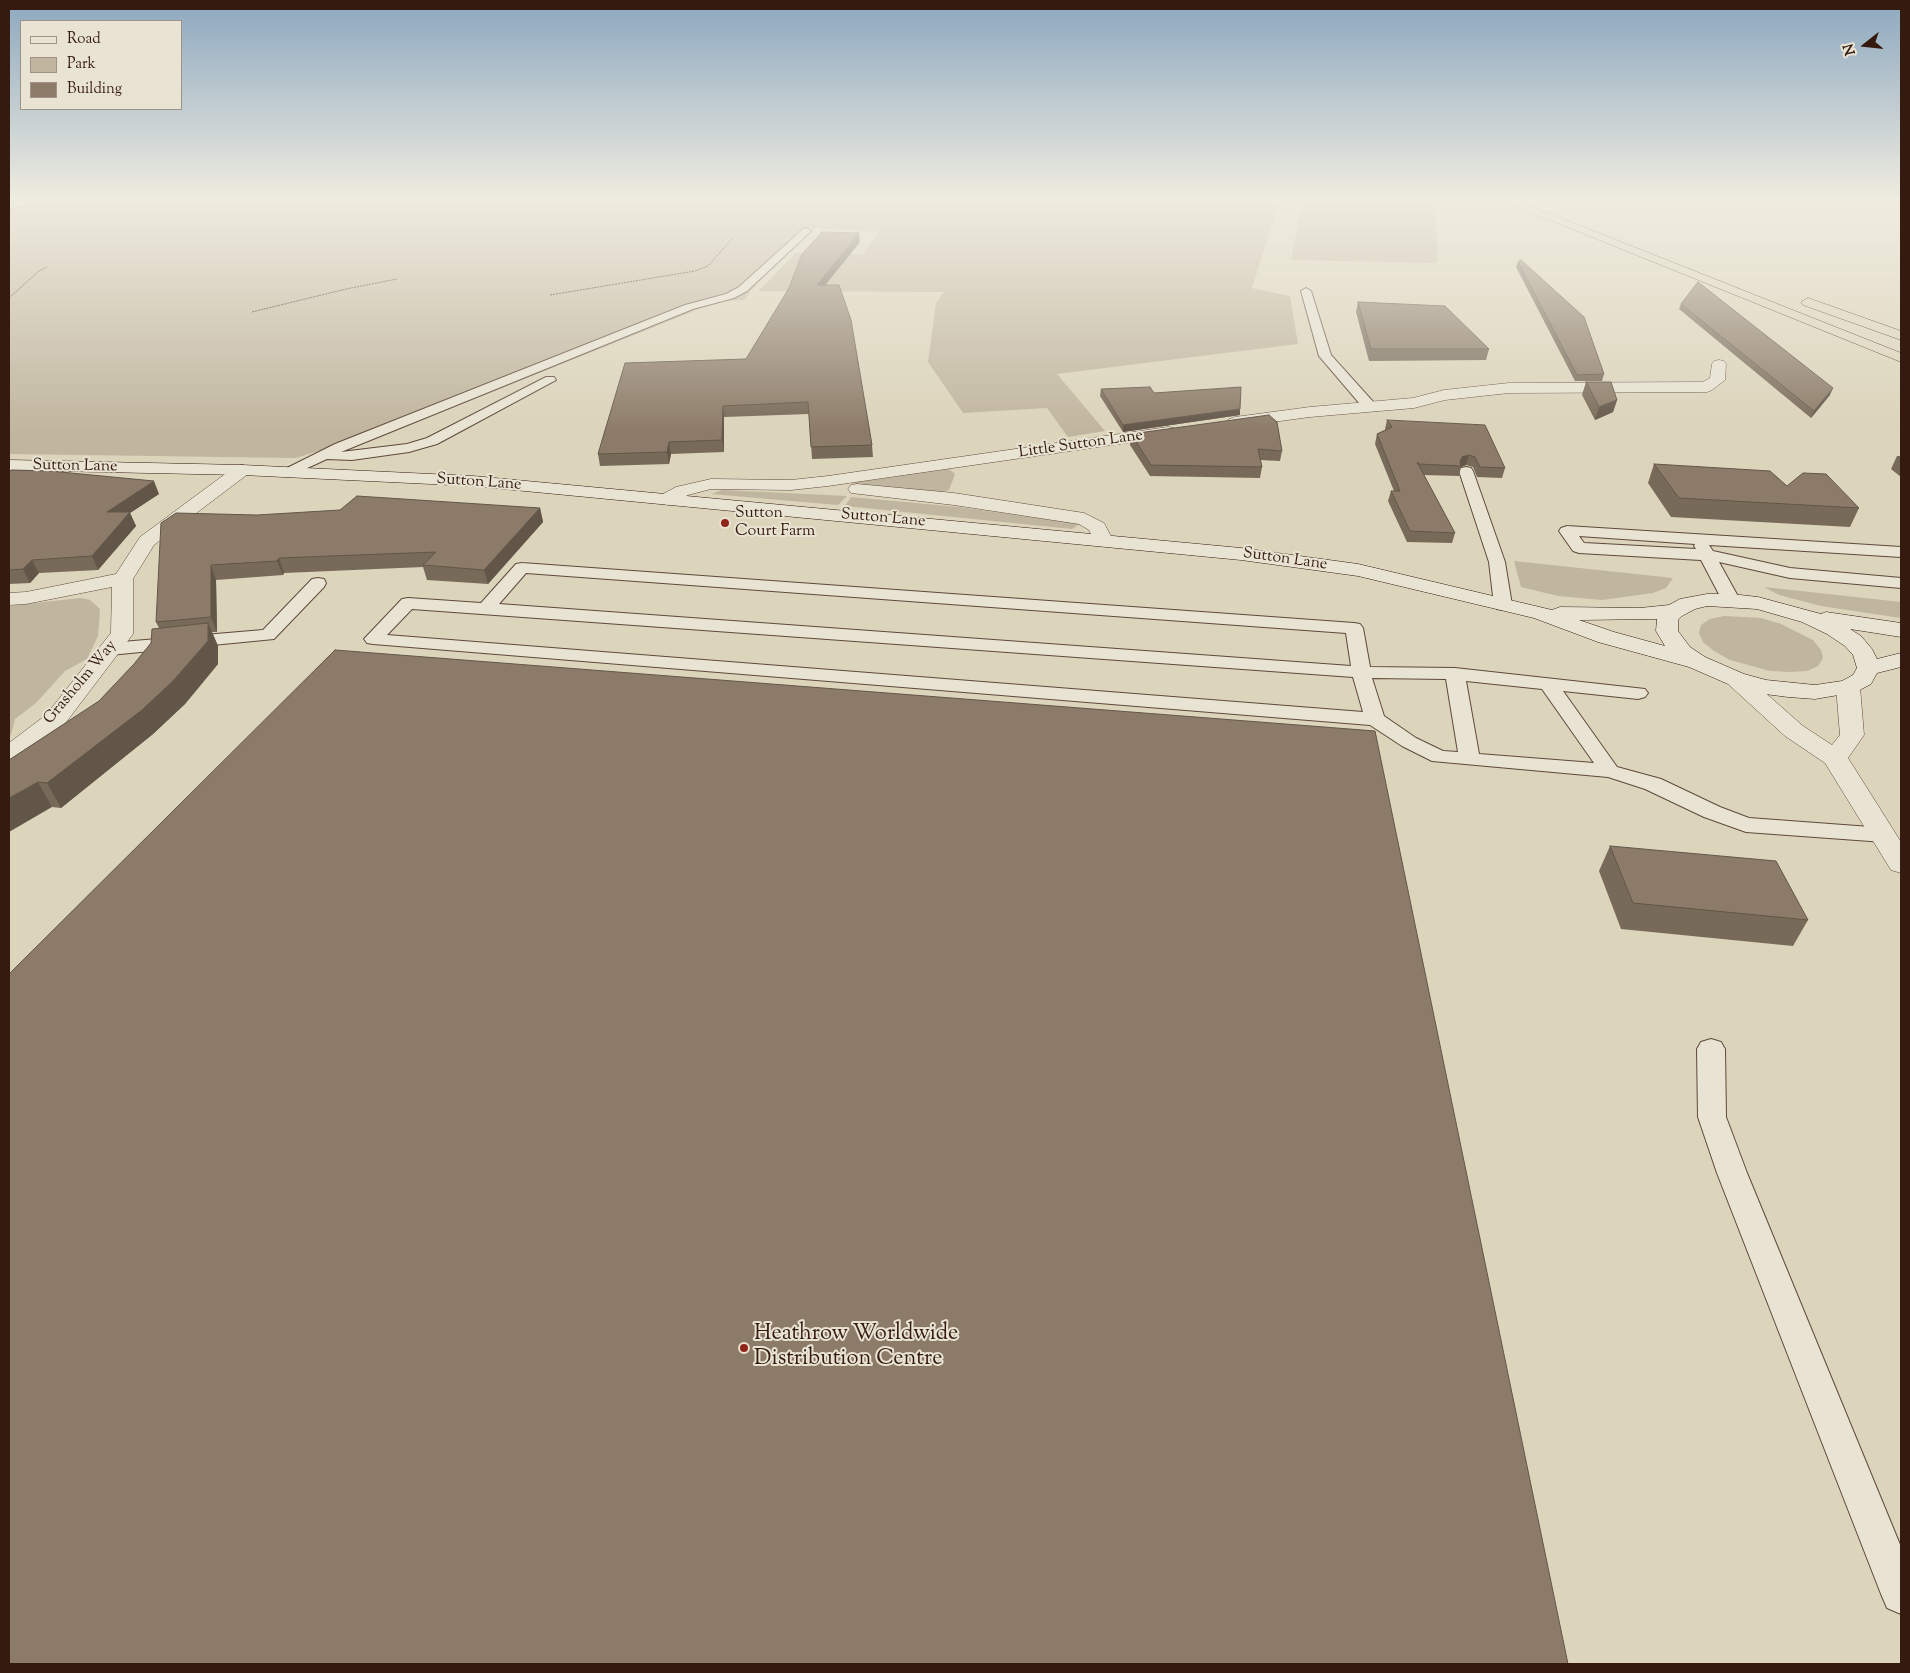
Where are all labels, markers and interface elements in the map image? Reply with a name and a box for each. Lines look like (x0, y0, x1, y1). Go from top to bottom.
legend (20, 20, 182, 110)
north arrow (1840, 20, 1890, 70)
text: Road (67, 29, 101, 50)
text: N (1839, 41, 1862, 57)
text: Park (67, 54, 96, 75)
text: Building (67, 79, 122, 100)
street label: Little Sutton Lane (1018, 427, 1144, 463)
street label: Sutton Lane (32, 457, 118, 477)
street label: Sutton Lane (436, 470, 522, 496)
place label: Sutton Court Farm (735, 504, 815, 542)
street label: Sutton Lane (840, 506, 926, 532)
marker: Sutton Court Farm (719, 517, 731, 529)
street label: Sutton Lane (1242, 545, 1328, 575)
street label: Grasholm Way (40, 637, 122, 729)
place label: Heathrow Worldwide Distribution Centre (754, 1322, 958, 1374)
marker: Heathrow Worldwide Distribution Centre (738, 1342, 750, 1354)

